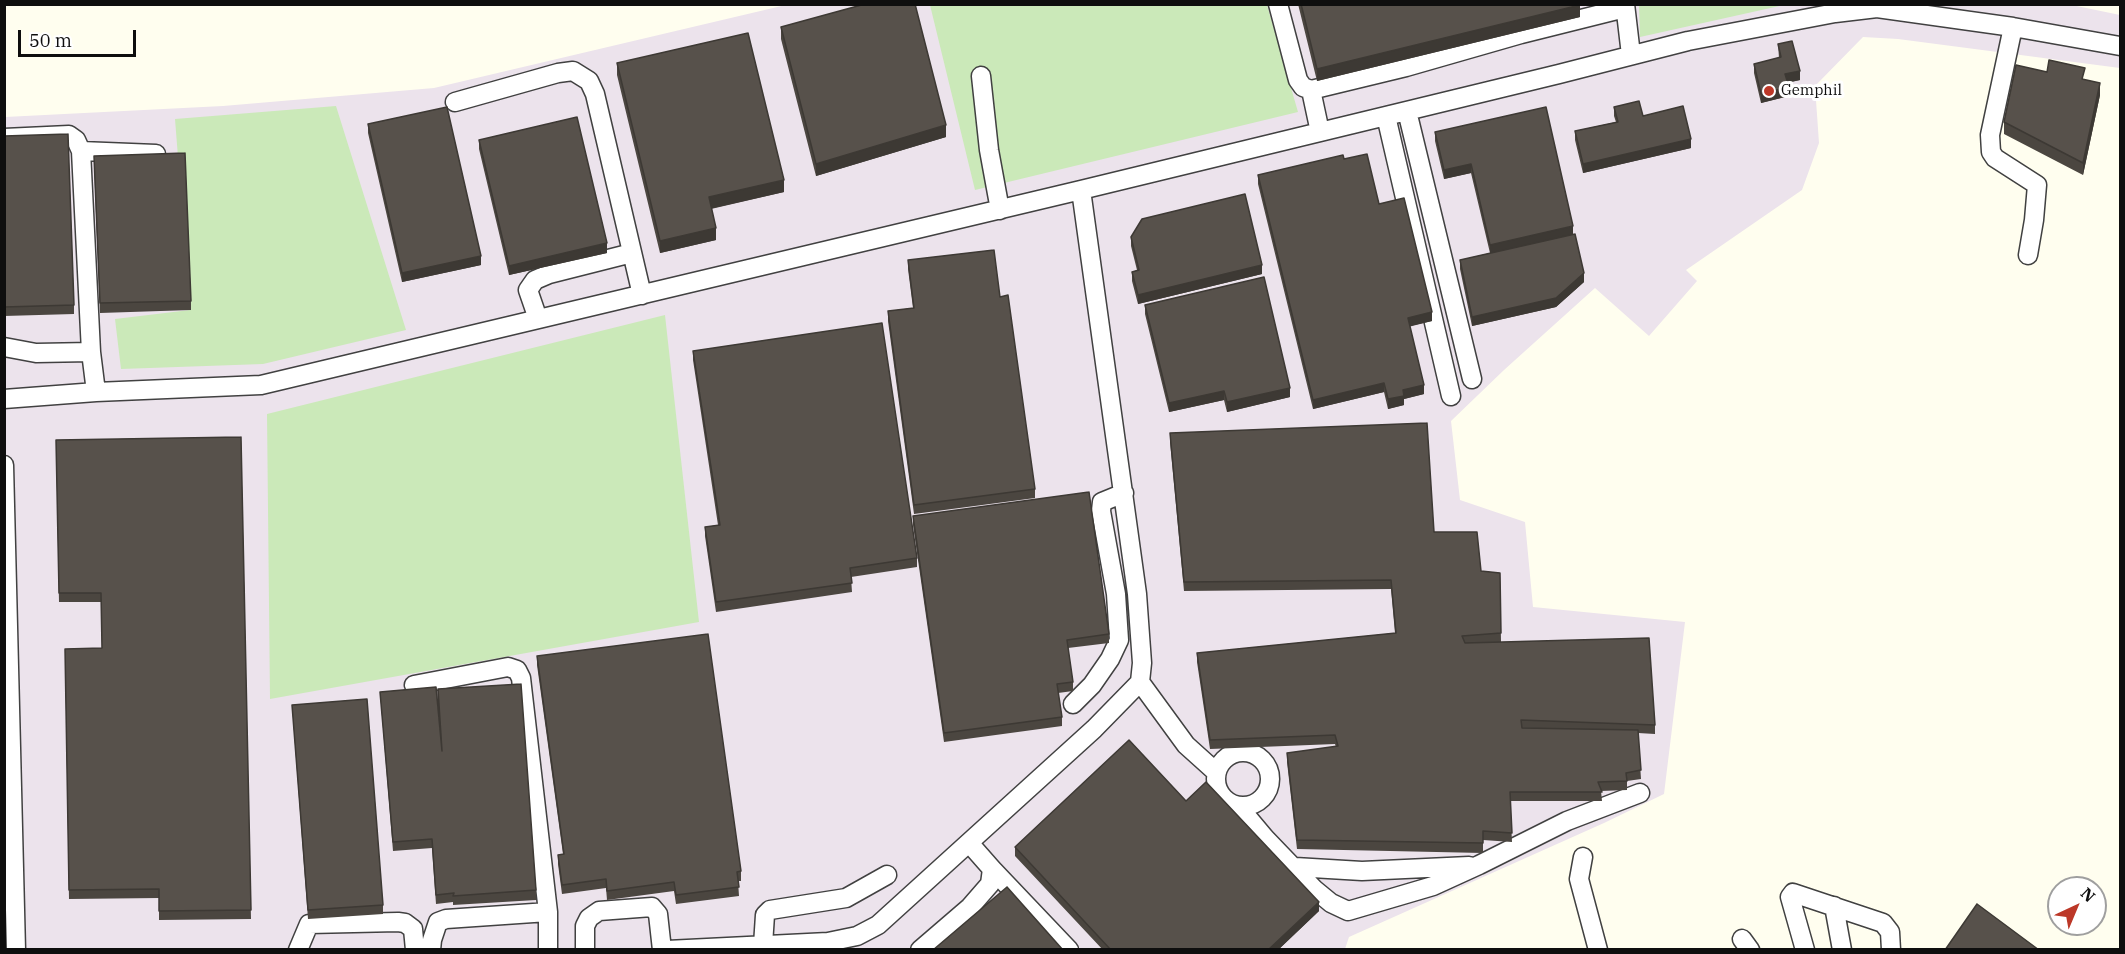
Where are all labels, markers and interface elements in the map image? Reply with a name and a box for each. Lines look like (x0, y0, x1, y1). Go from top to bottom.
scale bar (21, 18, 140, 56)
text: 50 m (29, 29, 72, 52)
place label: Gemphil (1781, 82, 1842, 100)
marker: Gemphil (1762, 84, 1776, 98)
north arrow (2047, 876, 2107, 936)
text: N (2077, 883, 2100, 906)

